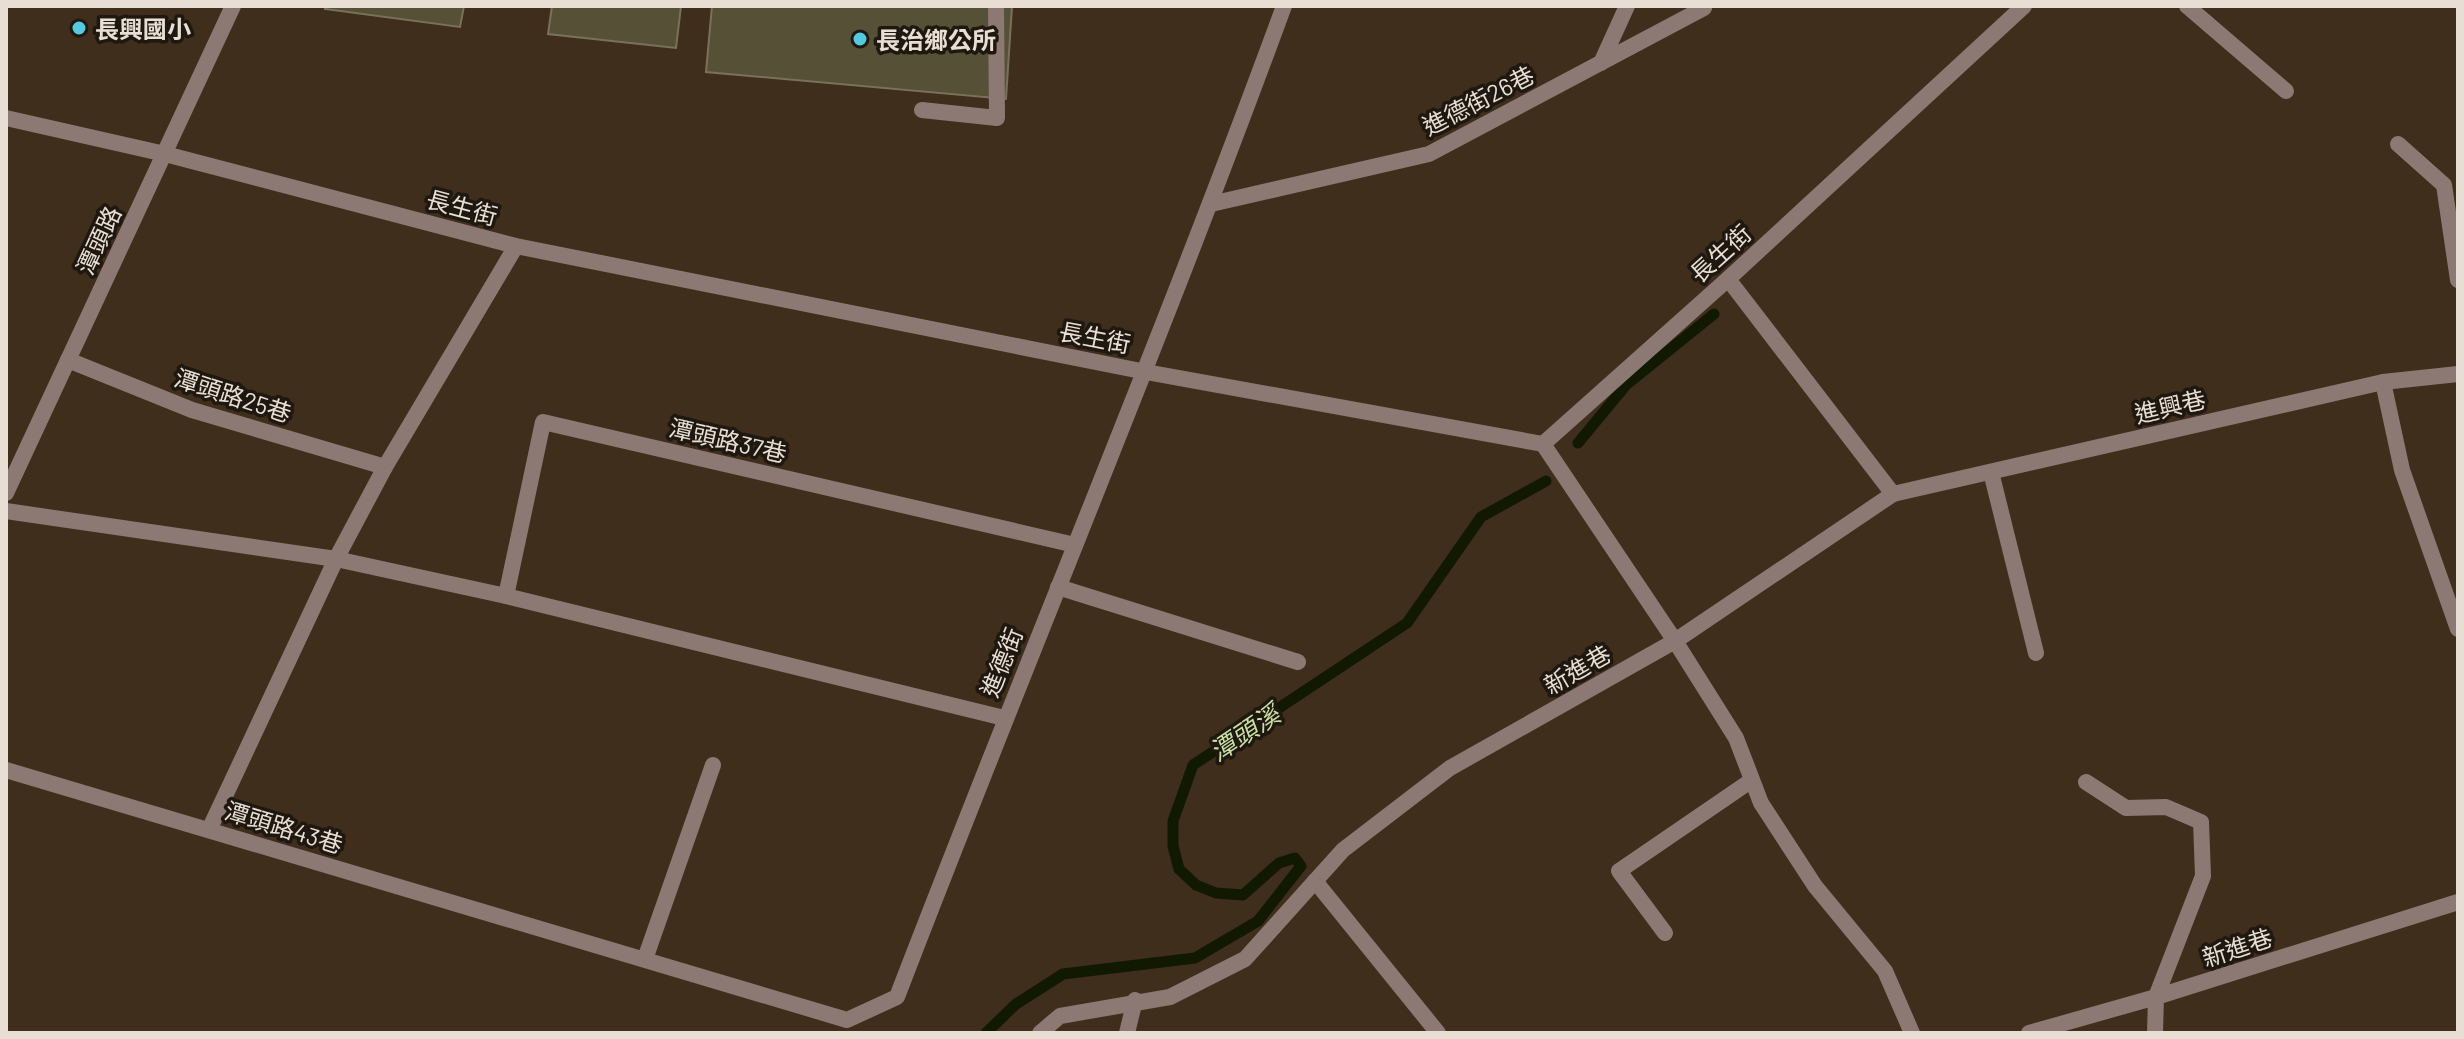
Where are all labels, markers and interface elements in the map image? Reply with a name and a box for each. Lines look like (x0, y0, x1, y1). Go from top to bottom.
place label: 長興國小 (95, 14, 191, 43)
marker: 長興國小 (70, 19, 88, 37)
place label: 長治鄉公所 (876, 25, 996, 54)
marker: 長治鄉公所 (851, 30, 869, 48)
street label: 進德街26巷 (1417, 60, 1539, 140)
street label: 長生街 (423, 184, 501, 230)
street label: 潭頭路 (70, 201, 126, 279)
street label: 長生街 (1684, 218, 1756, 288)
street label: 長生街 (1057, 316, 1133, 358)
street label: 潭頭路25巷 (171, 362, 295, 428)
street label: 進興巷 (2132, 384, 2208, 428)
street label: 潭頭路37巷 (666, 412, 790, 468)
street label: 進德街 (974, 623, 1028, 701)
street label: 新進巷 (1539, 638, 1615, 700)
water label: 潭頭溪 (1203, 695, 1288, 767)
street label: 潭頭路43巷 (222, 795, 346, 859)
street label: 新進巷 (2198, 922, 2276, 972)

